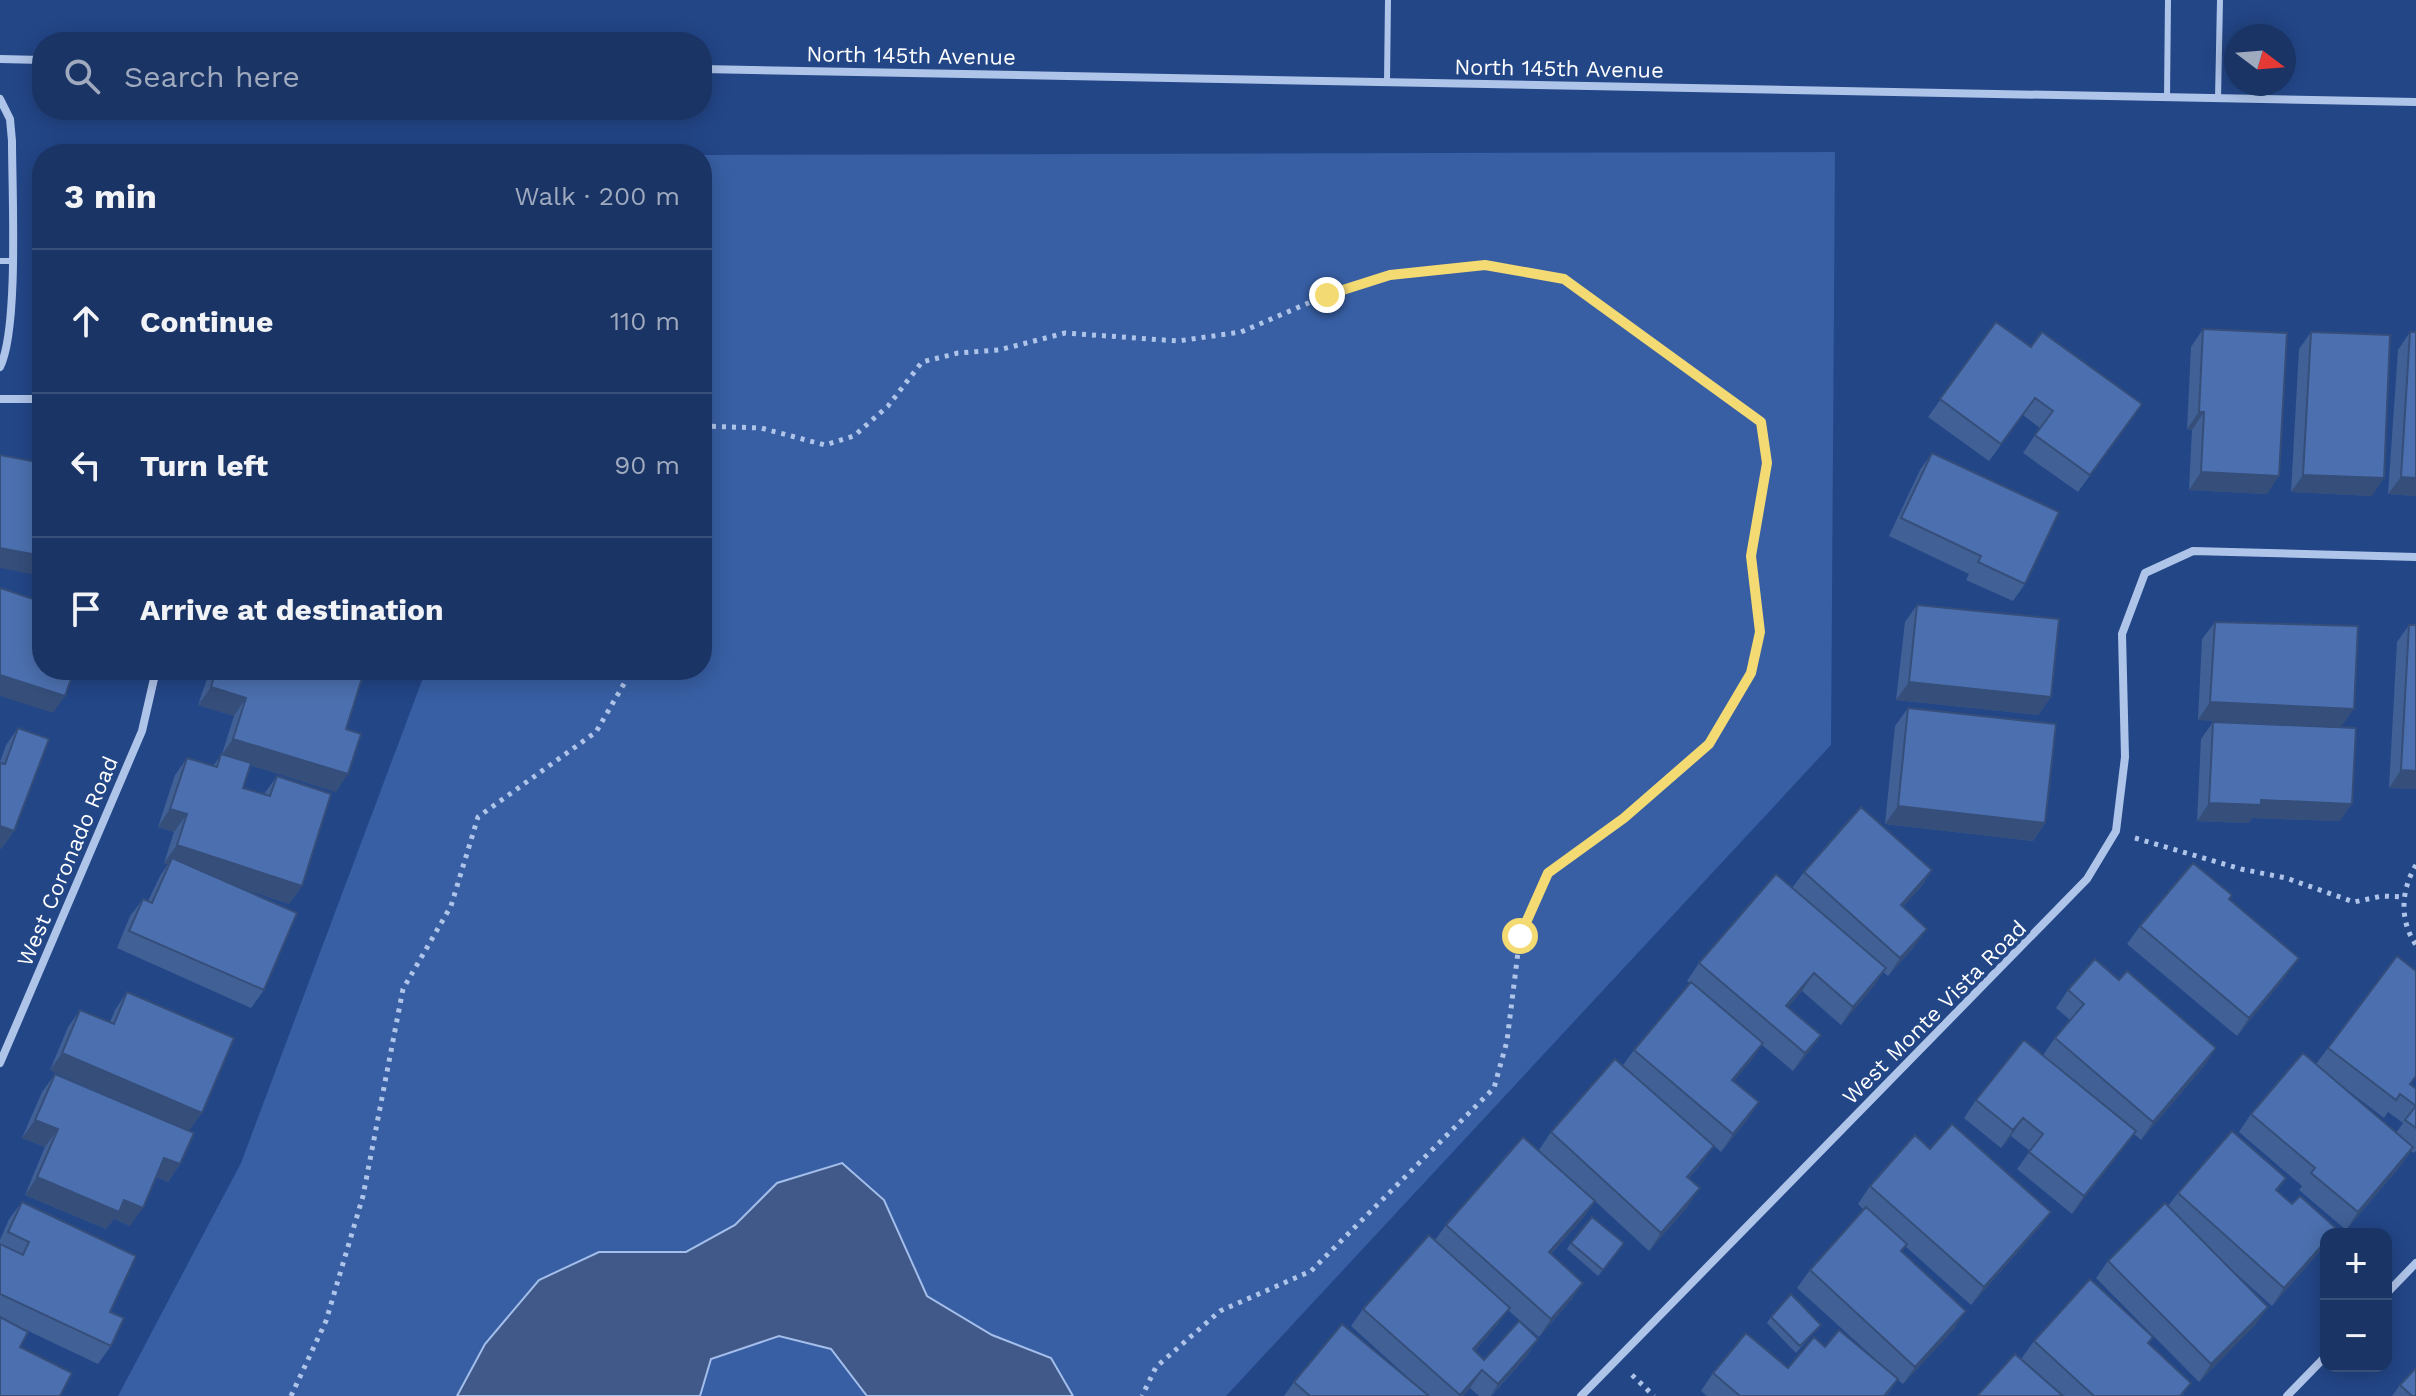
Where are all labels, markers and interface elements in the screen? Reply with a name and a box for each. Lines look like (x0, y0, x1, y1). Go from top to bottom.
north arrow (2224, 24, 2296, 96)
search box (32, 32, 712, 120)
street label: North 145th Avenue (806, 41, 1016, 70)
icon: search (60, 54, 104, 98)
street label: North 145th Avenue (1454, 54, 1664, 83)
text: Search here (124, 59, 300, 94)
text: 3 min (64, 176, 157, 216)
text: Walk · 200 m (514, 181, 680, 211)
route end (1309, 277, 1345, 313)
icon: ahead (64, 299, 108, 343)
text: Continue (140, 304, 273, 339)
text: 110 m (610, 306, 680, 336)
icon: left (64, 443, 108, 487)
text: Turn left (140, 448, 268, 483)
text: 90 m (614, 450, 680, 480)
icon: arrive (64, 587, 108, 631)
text: Arrive at destination (140, 592, 444, 627)
street label: West Coronado Road (12, 752, 123, 970)
street label: West Monte Vista Road (1837, 915, 2031, 1109)
route start (1502, 918, 1538, 954)
map controls (2320, 1228, 2392, 1372)
button: + (2320, 1228, 2392, 1300)
button: − (2320, 1300, 2392, 1372)

